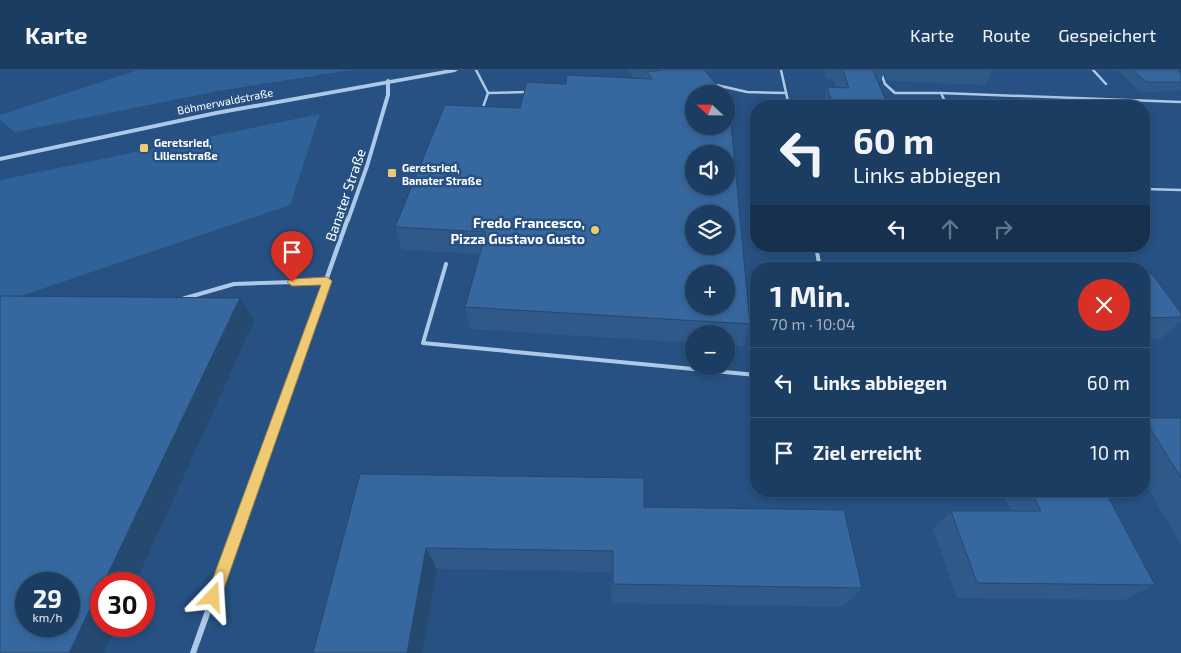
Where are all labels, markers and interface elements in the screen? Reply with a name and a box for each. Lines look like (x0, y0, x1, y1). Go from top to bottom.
text: Karte (25, 20, 88, 49)
text: Karte (910, 24, 954, 46)
text: Route (982, 24, 1030, 46)
text: Gespeichert (1058, 24, 1156, 46)
street label: Böhmerwaldstraße (176, 85, 274, 117)
north arrow (685, 85, 735, 135)
map controls (685, 85, 735, 375)
text: 60 m (853, 119, 934, 161)
icon: left (770, 120, 835, 185)
place label: Geretsried, Lilienstraße (154, 136, 218, 162)
marker: Geretsried, Lilienstraße (138, 142, 150, 154)
button: sound (685, 145, 735, 195)
street label: Banater Straße (321, 146, 369, 244)
place label: Geretsried, Banater Straße (402, 161, 482, 187)
text: Links abbiegen (853, 161, 1001, 187)
marker: Geretsried, Banater Straße (386, 167, 398, 179)
button: layers (685, 205, 735, 255)
place label: Fredo Francesco, Pizza Gustavo Gusto (450, 214, 585, 247)
icon: left (883, 215, 911, 243)
icon: ahead (936, 215, 964, 243)
icon: right (989, 215, 1017, 243)
marker: Fredo Francesco, Pizza Gustavo Gusto (589, 224, 601, 236)
pin (271, 231, 313, 282)
icon: arrive (278, 238, 306, 266)
button: + (685, 265, 735, 315)
text: 1 Min. (770, 277, 851, 313)
button: close (1078, 279, 1130, 331)
text: 70 m · 10:04 (770, 314, 856, 333)
button: − (685, 325, 735, 375)
icon: left (770, 369, 798, 397)
text: Links abbiegen (813, 371, 947, 394)
text: 60 m (1087, 371, 1130, 394)
icon: arrive (770, 439, 798, 467)
text: Ziel erreicht (813, 441, 922, 464)
text: 10 m (1090, 441, 1130, 464)
position arrow (186, 570, 238, 622)
speed limit sign: 30 (90, 572, 155, 637)
text: 29 (33, 583, 62, 613)
text: km/h (33, 610, 62, 624)

